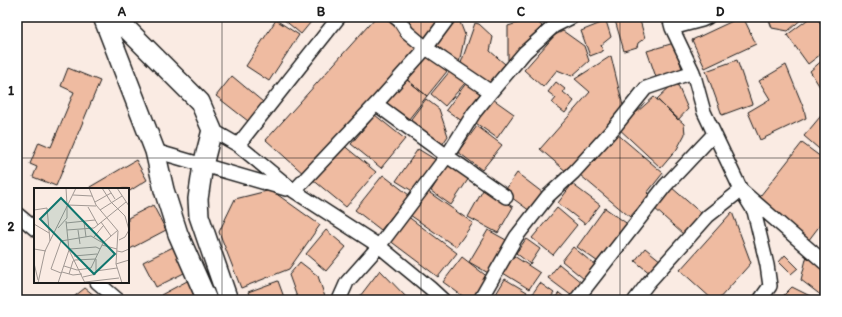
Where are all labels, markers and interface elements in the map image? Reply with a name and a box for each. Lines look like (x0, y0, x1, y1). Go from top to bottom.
text: A (117, 4, 127, 19)
text: B (317, 4, 326, 19)
text: C (517, 4, 526, 19)
text: D (716, 4, 725, 19)
text: 1 (8, 83, 14, 98)
inset map (34, 188, 129, 283)
text: 2 (8, 219, 15, 234)

